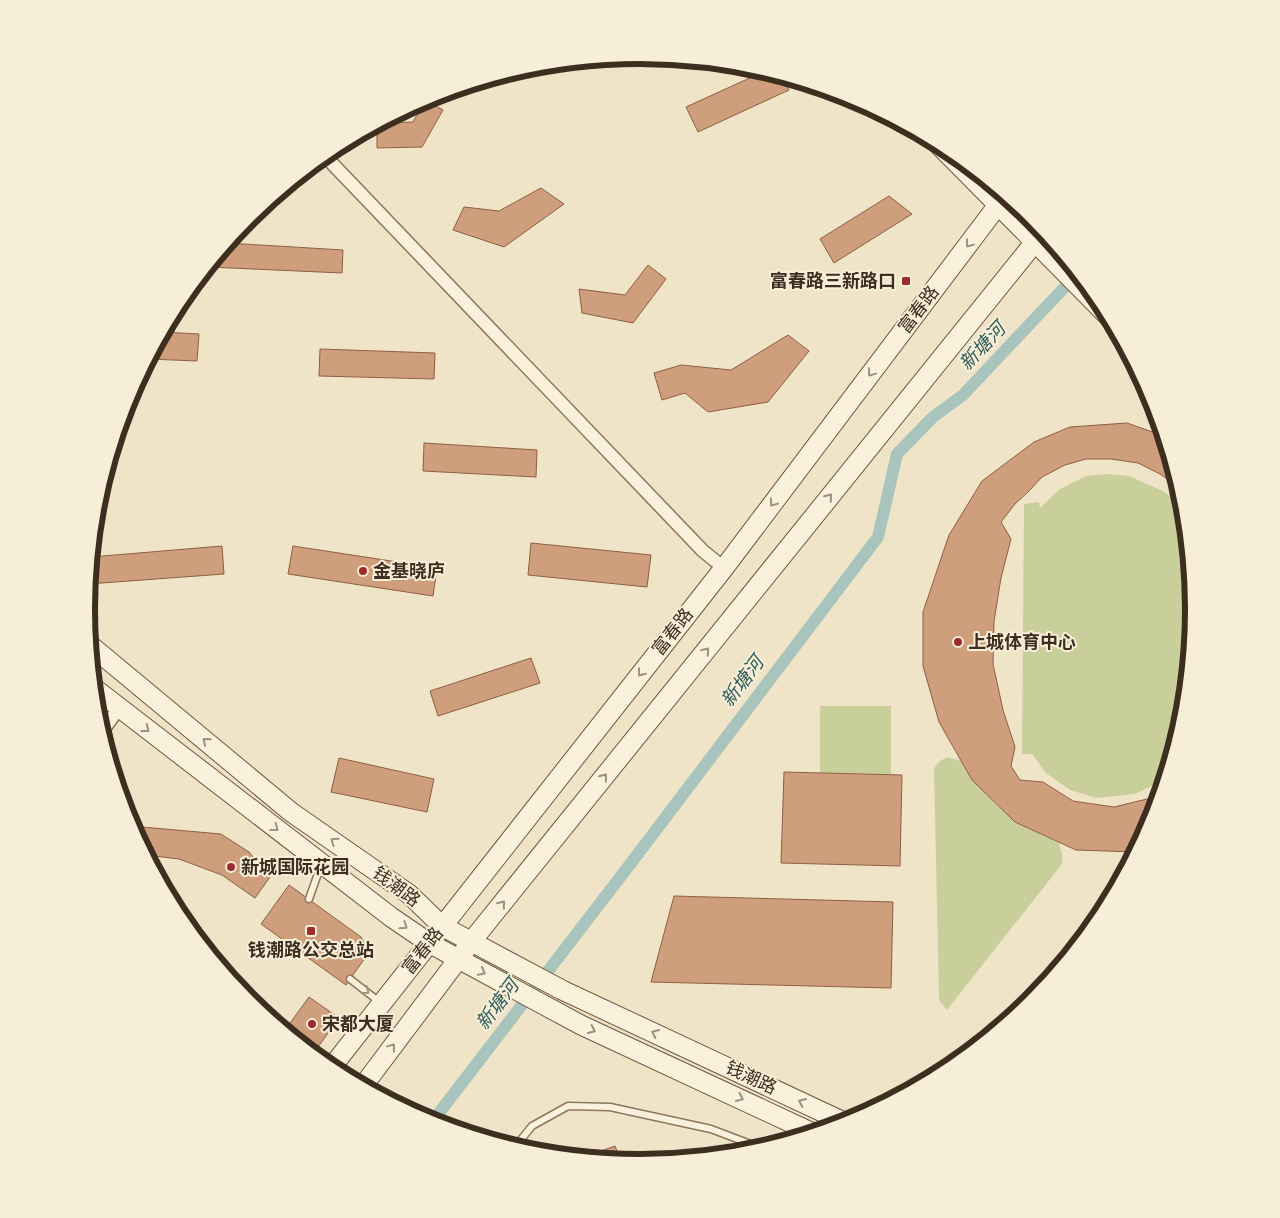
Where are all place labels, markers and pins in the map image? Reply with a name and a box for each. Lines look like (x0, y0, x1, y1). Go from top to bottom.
place label: 富春路三新路口 (770, 268, 896, 295)
marker: 富春路三新路口 (900, 275, 912, 287)
place label: 金基晓庐 (373, 558, 445, 585)
marker: 金基晓庐 (357, 565, 369, 577)
place label: 上城体育中心 (968, 629, 1076, 656)
marker: 上城体育中心 (952, 636, 964, 648)
place label: 新城国际花园 (241, 854, 349, 881)
marker: 新城国际花园 (225, 861, 237, 873)
marker: 钱潮路公交总站 (305, 925, 317, 937)
place label: 钱潮路公交总站 (248, 937, 374, 964)
place label: 宋都大厦 (322, 1011, 394, 1038)
marker: 宋都大厦 (306, 1018, 318, 1030)

